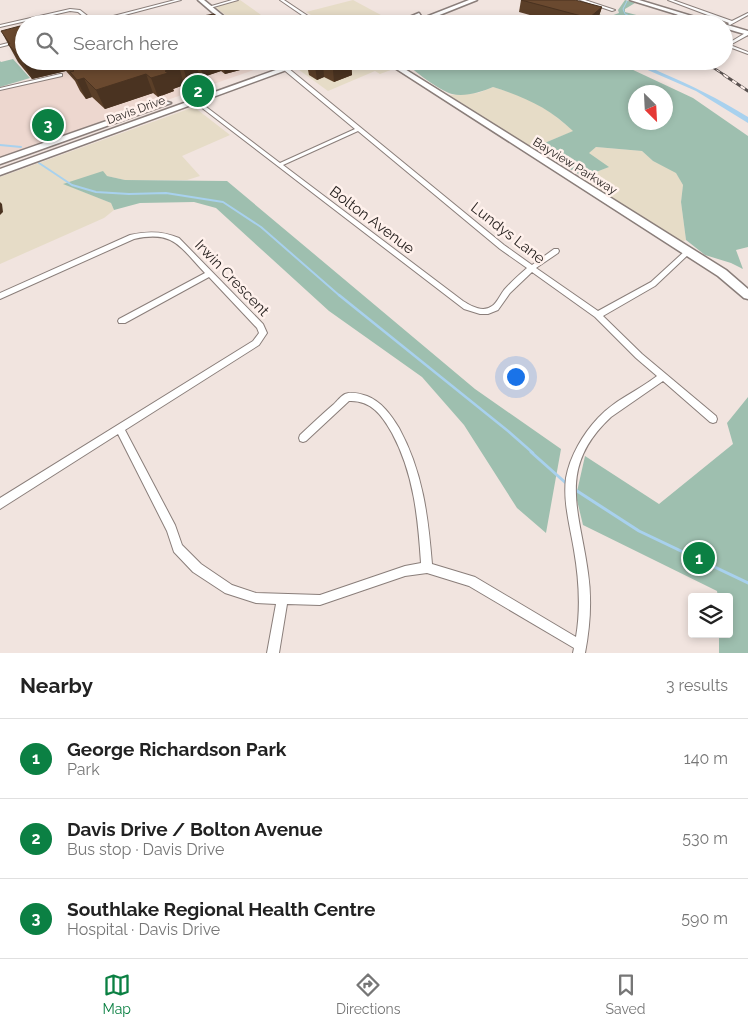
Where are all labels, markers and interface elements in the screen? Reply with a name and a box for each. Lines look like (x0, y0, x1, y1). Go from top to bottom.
search box (15, 15, 733, 70)
icon: search (33, 29, 61, 57)
text: Search here (73, 32, 179, 54)
pin: 2 (182, 72, 214, 110)
north arrow (628, 85, 673, 130)
street label: Davis Drive (105, 93, 167, 127)
pin: 3 (32, 106, 64, 144)
street label: Bayview Parkway (531, 135, 620, 198)
street label: Bolton Avenue (326, 182, 418, 258)
street label: Lundys Lane (467, 198, 549, 268)
street label: Irwin Crescent (191, 236, 273, 320)
your location (503, 364, 529, 390)
pin: 1 (683, 539, 715, 577)
map controls (688, 593, 733, 638)
button: layers (688, 593, 733, 638)
text: Nearby (20, 673, 93, 698)
text: 3 results (666, 676, 728, 695)
text: George Richardson Park (67, 738, 286, 760)
text: 1 (32, 749, 40, 768)
text: 140 m (684, 749, 728, 768)
text: Park (67, 760, 100, 779)
text: Davis Drive / Bolton Avenue (67, 818, 323, 840)
text: 2 (31, 829, 41, 848)
text: 530 m (682, 829, 728, 848)
text: Bus stop · Davis Drive (67, 840, 224, 859)
text: Southlake Regional Health Centre (67, 898, 375, 920)
text: 3 (32, 909, 40, 928)
text: 590 m (681, 909, 728, 928)
text: Hospital · Davis Drive (67, 920, 220, 939)
tab: Map (102, 971, 131, 1017)
tab: Directions (336, 971, 401, 1017)
tab: Saved (605, 971, 646, 1017)

